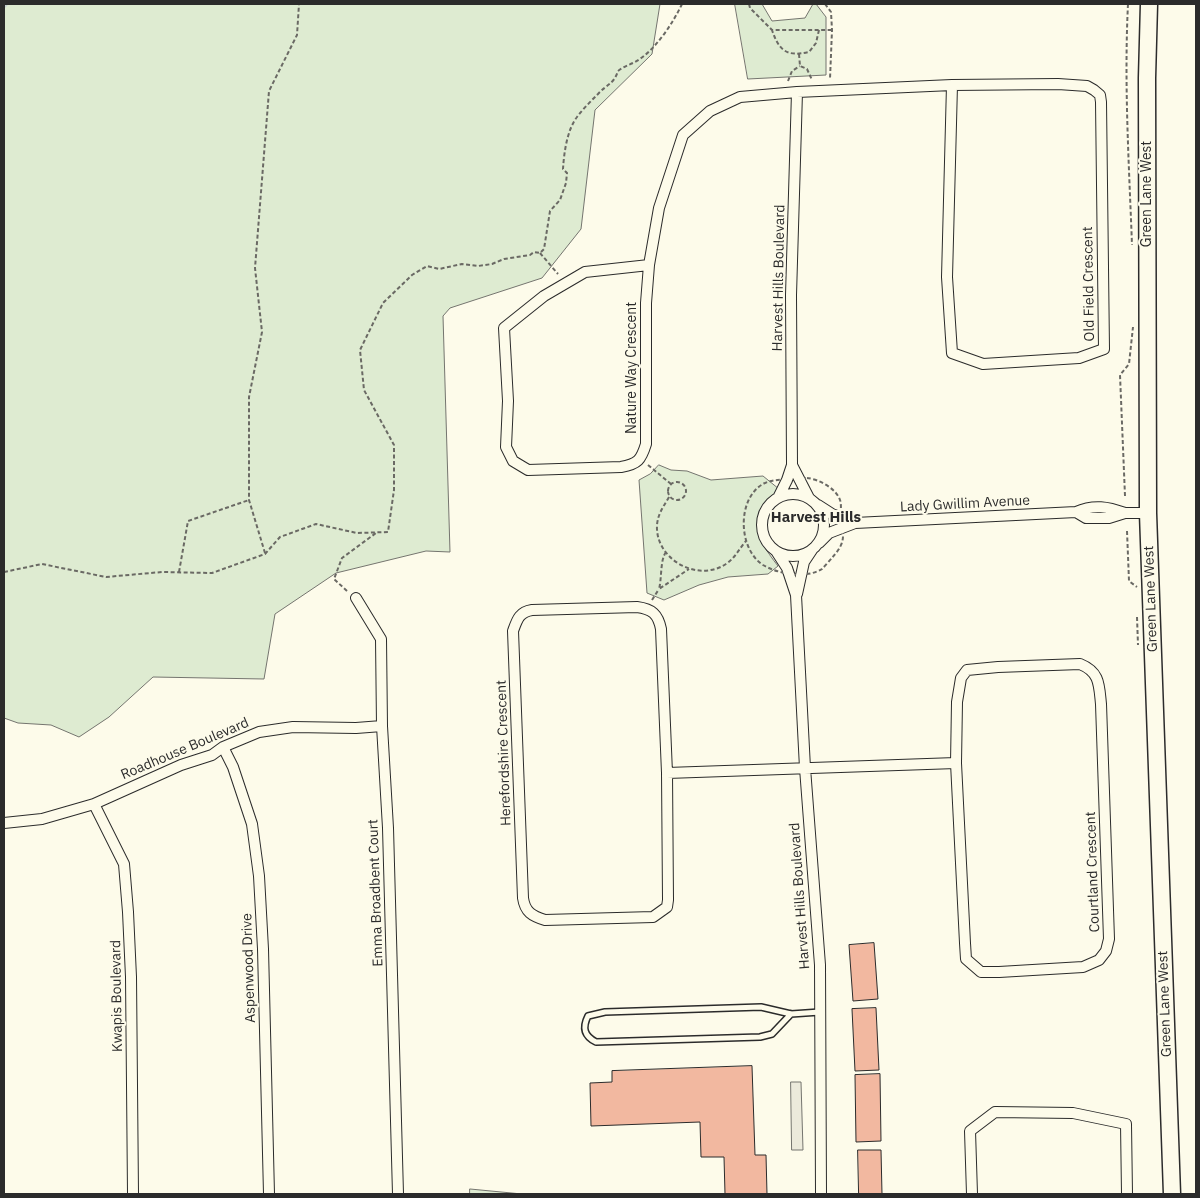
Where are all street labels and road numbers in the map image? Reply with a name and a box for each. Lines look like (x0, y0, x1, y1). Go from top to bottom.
street label: Green Lane West (1139, 141, 1155, 247)
street label: Harvest Hills Boulevard (769, 204, 789, 352)
street label: Old Field Crescent (1080, 226, 1098, 342)
street label: Nature Way Crescent (624, 302, 640, 434)
street label: Lady Gwillim Avenue (900, 492, 1030, 516)
street label: Green Lane West (1141, 546, 1161, 652)
street label: Herefordshire Crescent (493, 680, 515, 826)
street label: Roadhouse Boulevard (118, 714, 252, 784)
street label: Courtland Crescent (1082, 811, 1104, 933)
street label: Emma Broadbent Court (365, 819, 387, 967)
street label: Harvest Hills Boulevard (786, 822, 814, 970)
street label: Aspenwood Drive (239, 913, 259, 1023)
street label: Kwapis Boulevard (108, 940, 126, 1052)
street label: Green Lane West (1155, 951, 1175, 1057)

